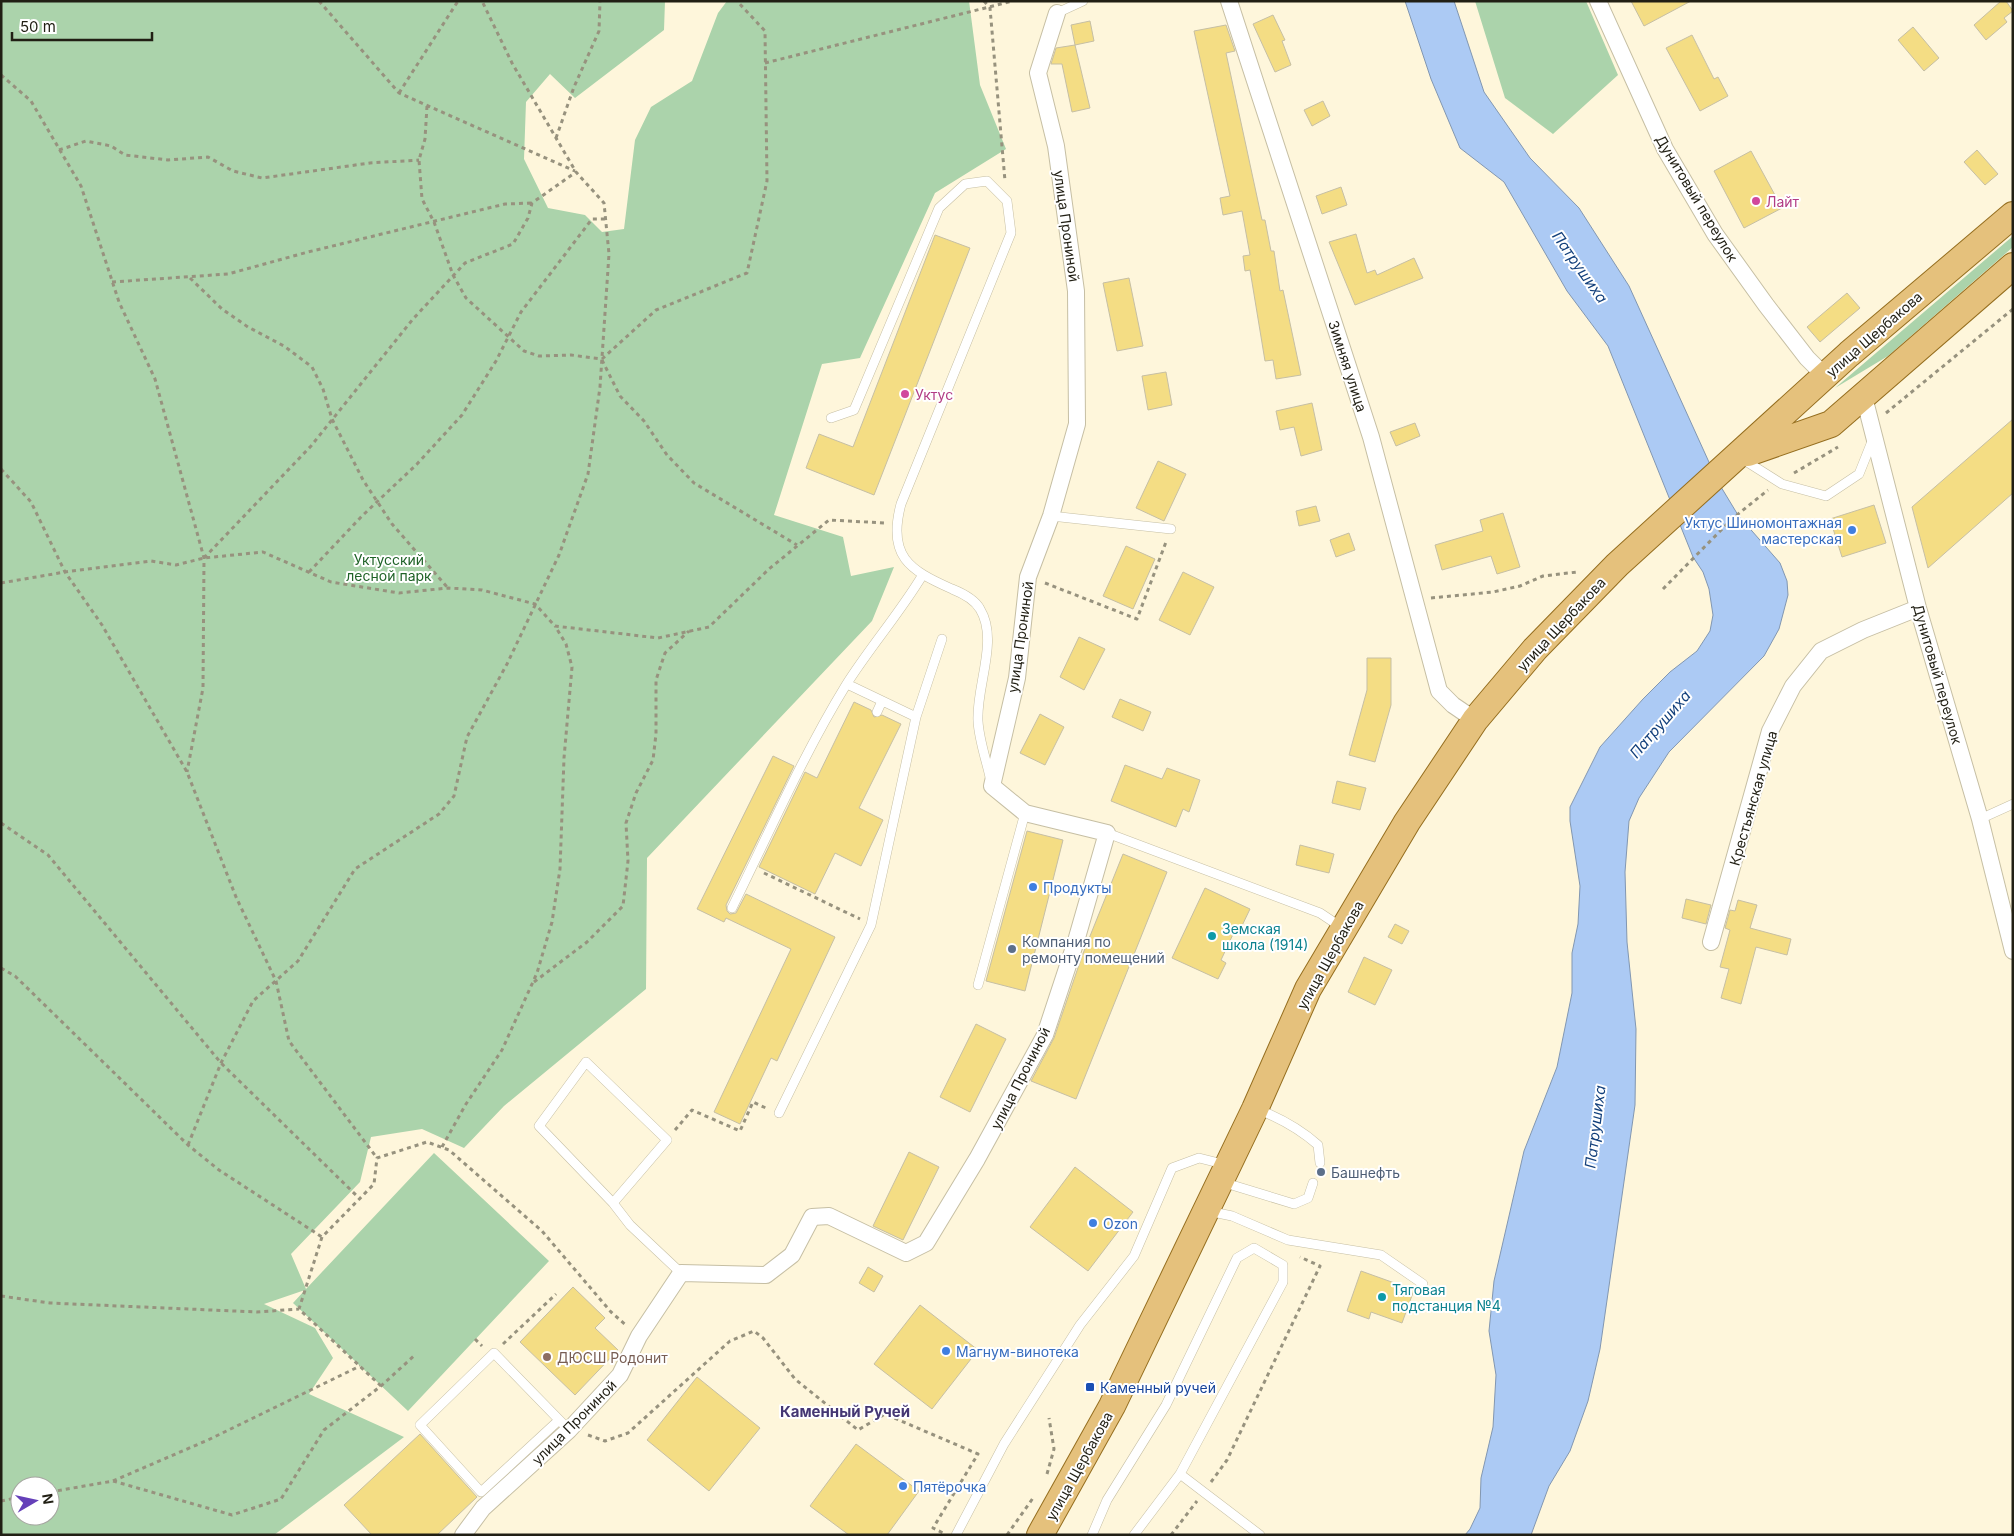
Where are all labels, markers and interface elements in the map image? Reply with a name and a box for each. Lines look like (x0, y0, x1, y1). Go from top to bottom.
scale bar (12, 10, 152, 42)
text: 50 m (20, 17, 56, 36)
street label: Дунитовый переулок (1652, 131, 1742, 265)
street label: улица Прониной (1051, 169, 1083, 283)
place label: Лайт (1766, 193, 1800, 210)
marker: Лайт (1750, 195, 1762, 207)
water label: Патрушиха (1548, 227, 1612, 307)
street label: улица Щербакова (1823, 288, 1925, 380)
street label: Зимняя улица (1325, 318, 1371, 414)
place label: Уктус (915, 386, 953, 403)
marker: Уктус (899, 388, 911, 400)
place label: Уктус Шиномонтажная мастерская (1684, 514, 1842, 547)
marker: Уктус Шиномонтажная мастерская (1846, 524, 1858, 536)
park label: Уктусский лесной парк (346, 551, 432, 584)
street label: улица Щербакова (1513, 574, 1609, 674)
street label: улица Прониной (1004, 580, 1036, 694)
street label: Дунитовый переулок (1910, 602, 1966, 746)
water label: Патрушиха (1625, 686, 1695, 762)
street label: Крестьянская улица (1726, 729, 1780, 867)
place label: Продукты (1043, 879, 1112, 896)
marker: Продукты (1027, 881, 1039, 893)
street label: улица Щербакова (1293, 898, 1367, 1012)
place label: Земская школа (1914) (1222, 920, 1308, 953)
marker: Земская школа (1914) (1206, 930, 1218, 942)
place label: Компания по ремонту помещений (1022, 933, 1165, 966)
marker: Компания по ремонту помещений (1006, 943, 1018, 955)
street label: улица Прониной (987, 1024, 1053, 1132)
water label: Патрушиха (1580, 1084, 1610, 1170)
place label: Башнефть (1331, 1164, 1400, 1181)
marker: Башнефть (1315, 1166, 1327, 1178)
place label: Ozon (1103, 1215, 1138, 1232)
marker: Ozon (1087, 1217, 1099, 1229)
place label: Тяговая подстанция №4 (1392, 1281, 1501, 1314)
marker: Тяговая подстанция №4 (1376, 1291, 1388, 1303)
place label: Магнум-винотека (956, 1343, 1079, 1360)
marker: Магнум-винотека (940, 1345, 952, 1357)
place label: ДЮСШ Родонит (557, 1349, 668, 1366)
marker: ДЮСШ Родонит (541, 1351, 553, 1363)
street label: улица Прониной (528, 1376, 620, 1468)
place label: Каменный ручей (1100, 1379, 1216, 1396)
marker: Каменный ручей (1084, 1381, 1096, 1393)
district label: Каменный Ручей (780, 1402, 910, 1421)
street label: улица Щербакова (1042, 1409, 1116, 1523)
north arrow (10, 1476, 60, 1526)
place label: Пятёрочка (913, 1478, 986, 1495)
marker: Пятёрочка (897, 1480, 909, 1492)
text: N (39, 1492, 58, 1505)

